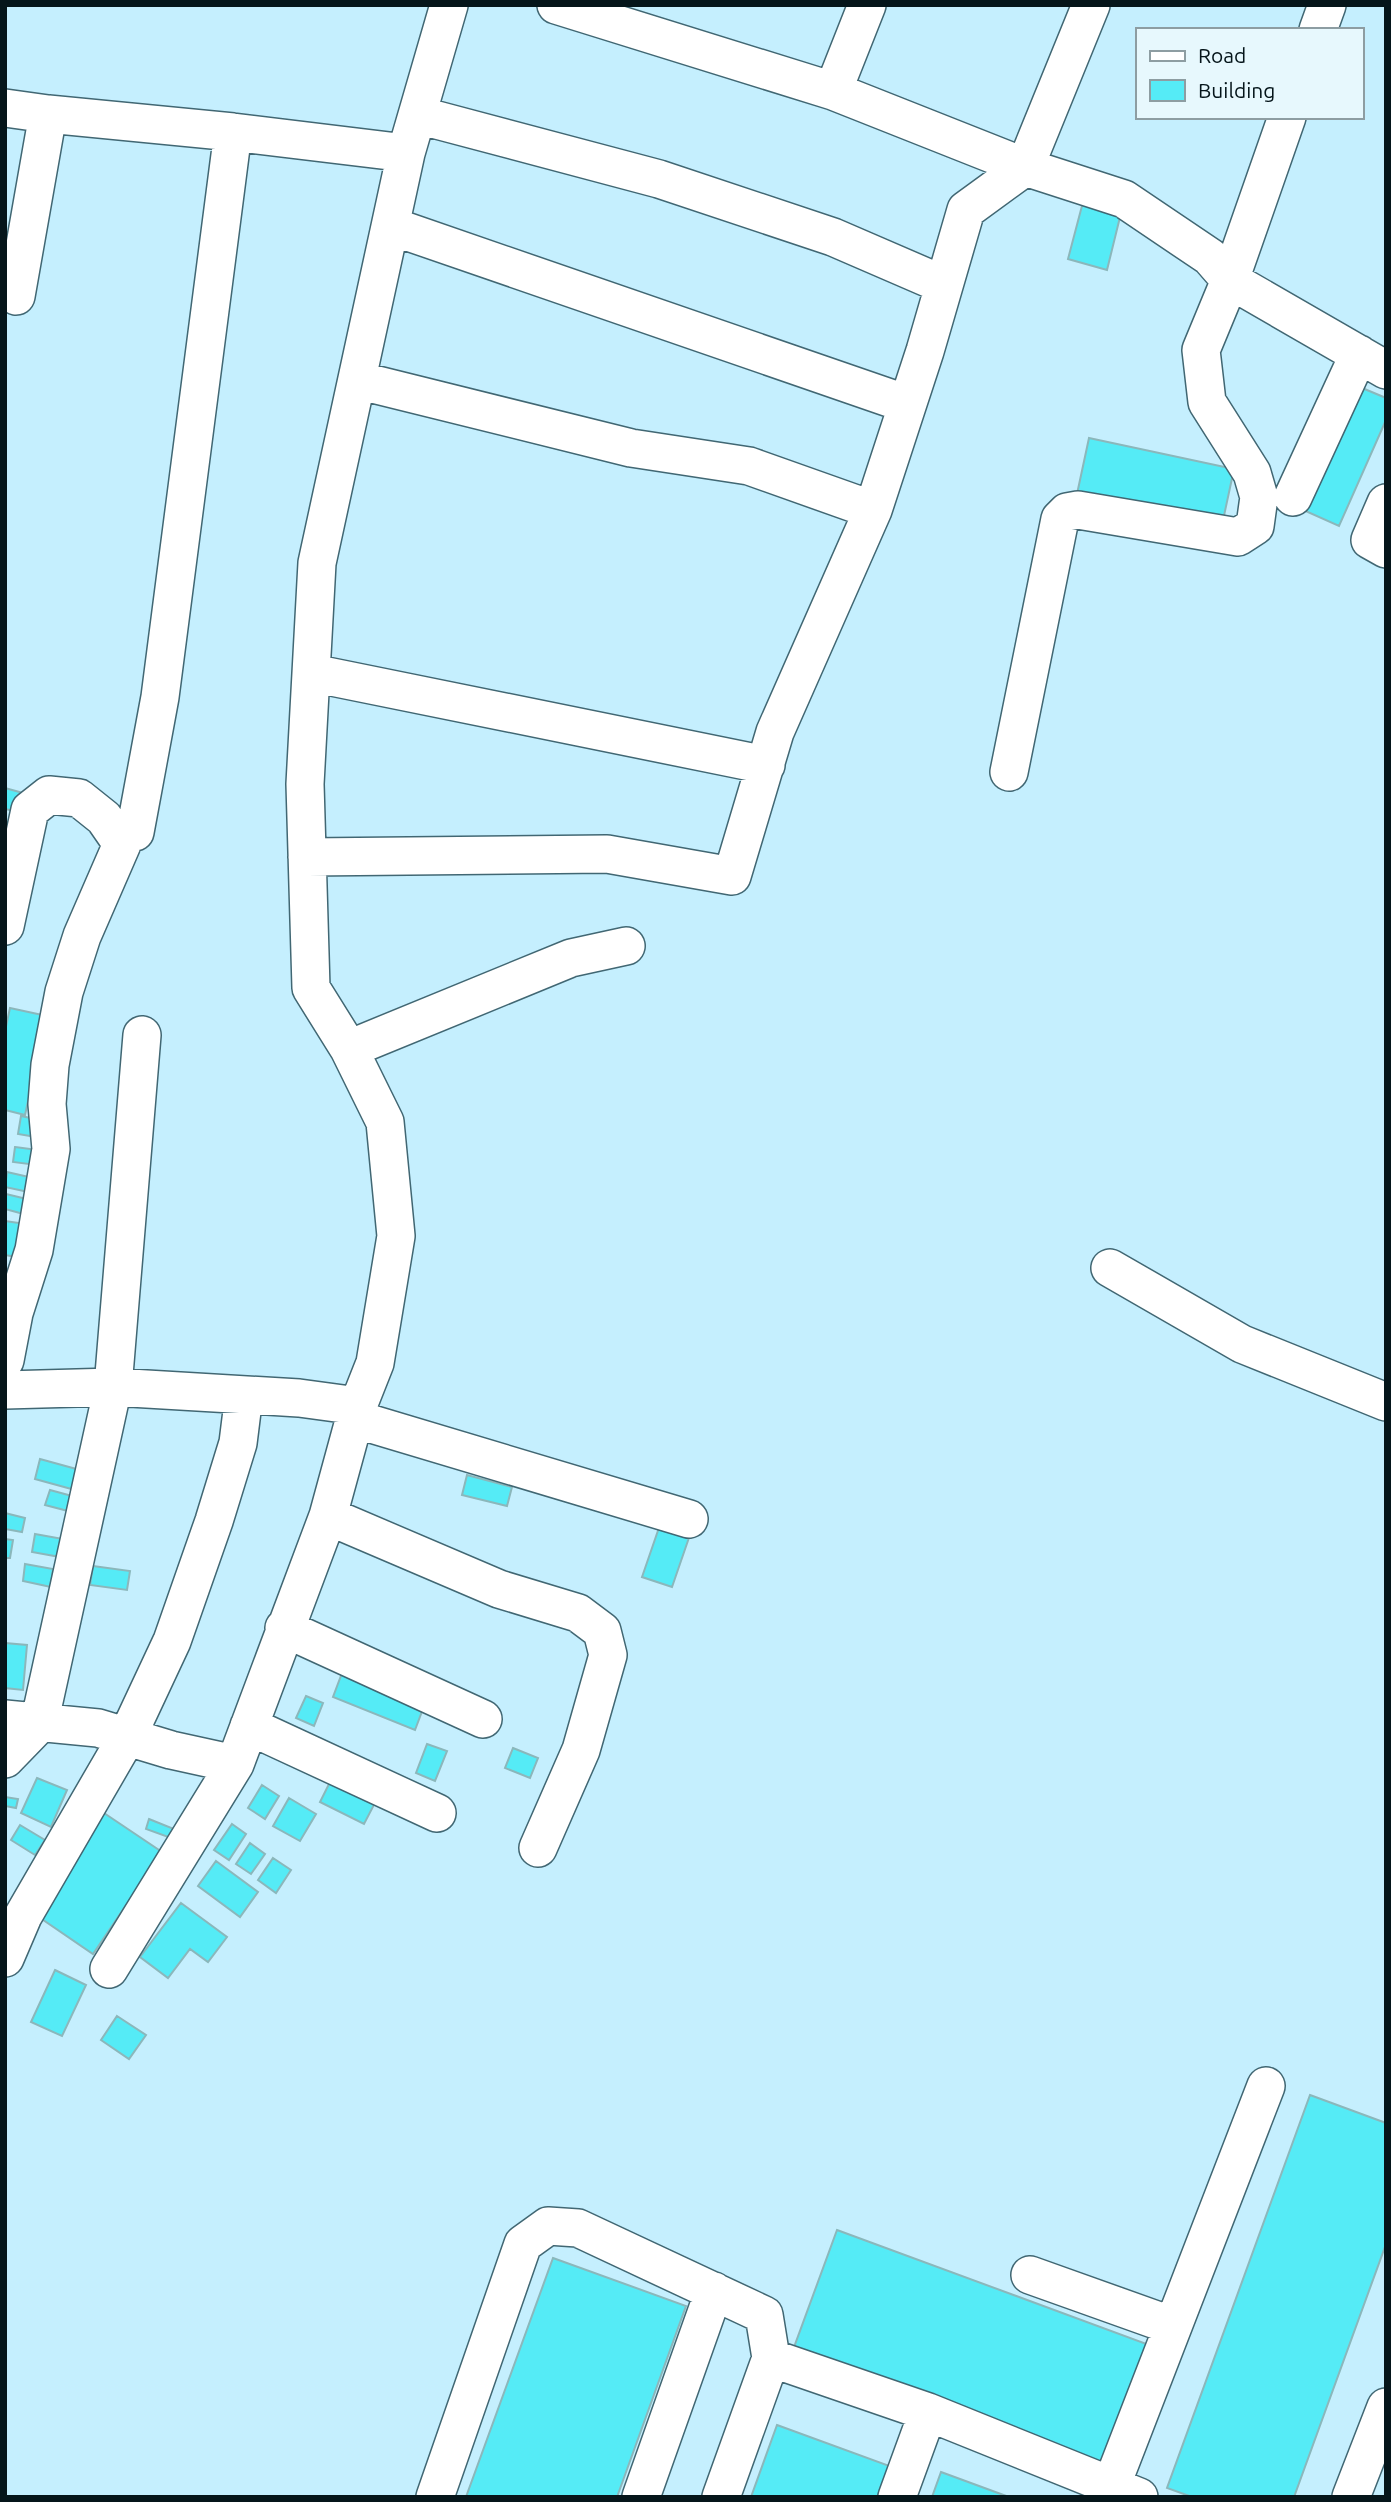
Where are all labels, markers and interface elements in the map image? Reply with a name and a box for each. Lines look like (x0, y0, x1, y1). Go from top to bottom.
legend (1136, 28, 1363, 119)
text: Road (1198, 43, 1246, 67)
text: Building (1198, 78, 1275, 102)

